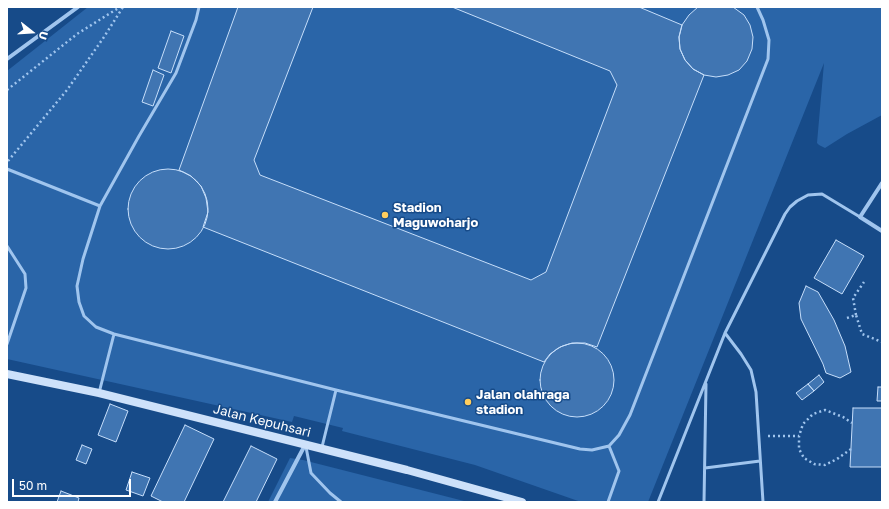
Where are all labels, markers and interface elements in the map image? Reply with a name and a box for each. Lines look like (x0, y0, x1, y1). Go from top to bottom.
north arrow (12, 12, 52, 52)
text: U (37, 30, 51, 41)
place label: Stadion Maguwoharjo (393, 200, 478, 231)
marker: Stadion Maguwoharjo (380, 210, 390, 220)
place label: Jalan olahraga stadion (476, 387, 569, 418)
marker: Jalan olahraga stadion (463, 397, 473, 407)
street label: Jalan Kepuhsari (211, 401, 313, 441)
scale bar (14, 471, 133, 497)
text: 50 m (19, 478, 47, 493)

